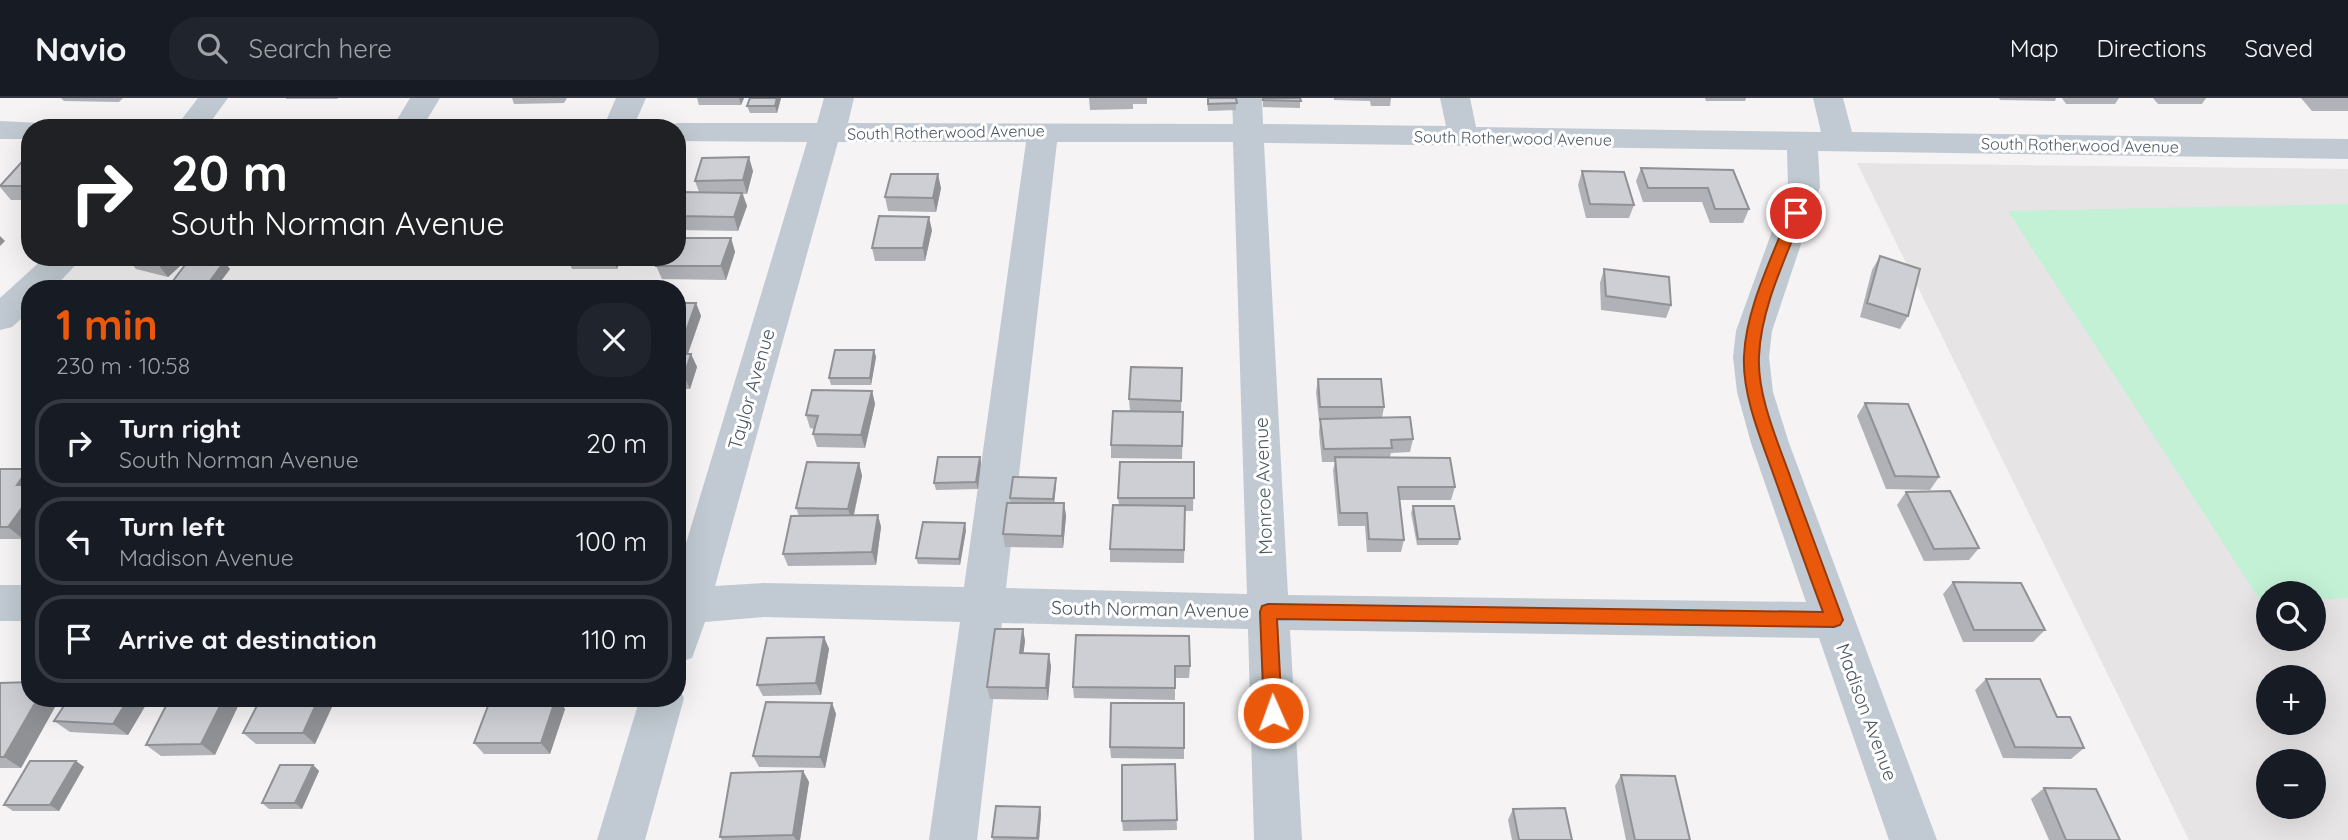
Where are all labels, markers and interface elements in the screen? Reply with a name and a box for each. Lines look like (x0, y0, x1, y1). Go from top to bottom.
search box (169, 17, 659, 80)
text: Navio (35, 28, 127, 69)
icon: search (193, 29, 231, 67)
text: Search here (249, 32, 392, 65)
text: Map (2010, 33, 2059, 63)
text: Directions (2097, 33, 2207, 63)
text: Saved (2245, 33, 2313, 63)
street label: South Rotherwood Avenue (847, 120, 1045, 144)
street label: South Rotherwood Avenue (1414, 126, 1612, 150)
street label: South Rotherwood Avenue (1981, 133, 2179, 157)
text: 20 m (171, 142, 288, 203)
icon: right (56, 147, 147, 238)
pin (1766, 183, 1826, 243)
icon: arrive (1777, 194, 1815, 232)
text: South Norman Avenue (171, 203, 504, 243)
text: 1 min (56, 298, 158, 351)
button: close (577, 303, 651, 377)
street label: Taylor Avenue (722, 326, 780, 452)
text: 230 m · 10:58 (56, 351, 190, 380)
text: Turn right (119, 412, 241, 445)
street label: Monroe Avenue (1249, 417, 1277, 555)
icon: right (60, 424, 98, 462)
text: 20 m (586, 427, 647, 460)
text: South Norman Avenue (119, 445, 359, 474)
text: Turn left (119, 510, 226, 543)
icon: left (60, 522, 98, 560)
text: 100 m (576, 525, 647, 558)
text: Madison Avenue (119, 543, 294, 572)
map controls (2256, 581, 2326, 819)
button: search (2256, 581, 2326, 651)
street label: South Norman Avenue (1051, 595, 1249, 623)
icon: arrive (60, 620, 98, 658)
text: Arrive at destination (119, 623, 377, 656)
text: 110 m (581, 623, 647, 656)
street label: Madison Avenue (1831, 640, 1903, 784)
button: + (2256, 665, 2326, 735)
position arrow (1236, 676, 1310, 750)
button: − (2256, 749, 2326, 819)

